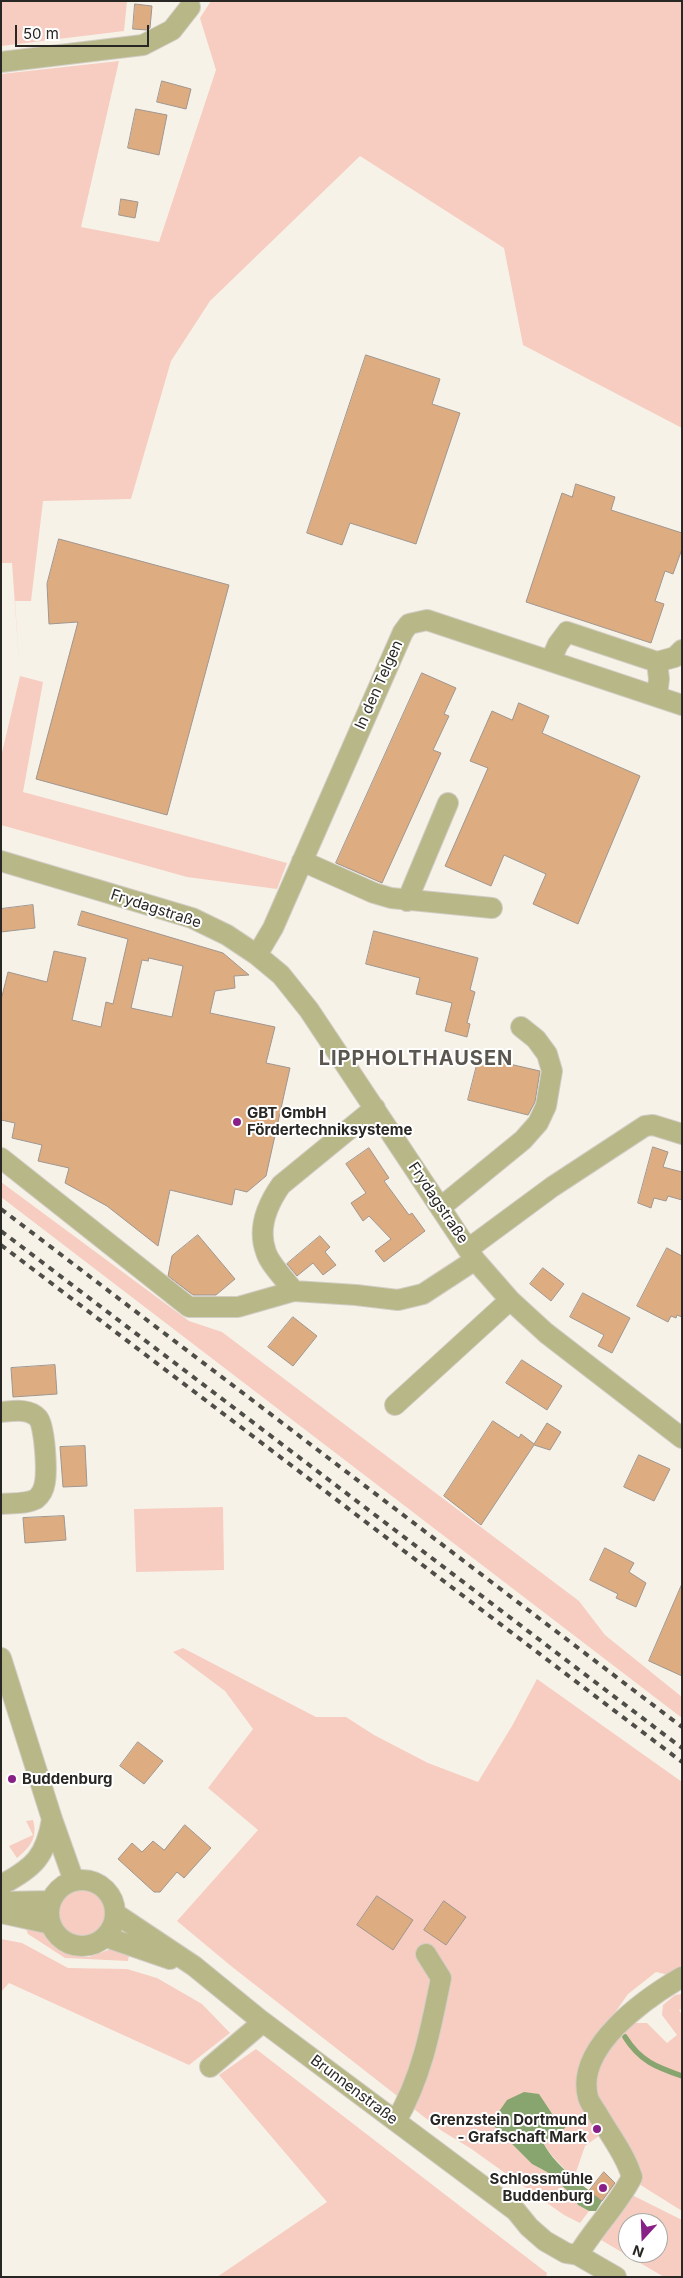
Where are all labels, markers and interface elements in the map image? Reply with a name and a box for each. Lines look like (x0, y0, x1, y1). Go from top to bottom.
scale bar (18, 15, 151, 47)
text: 50 m (23, 24, 59, 43)
street label: In den Telgen (351, 638, 407, 732)
street label: Frydagstraße (108, 886, 204, 932)
district label: LIPPHOLTHAUSEN (317, 1047, 515, 1071)
place label: GBT GmbH Fördertechniksysteme (247, 1104, 412, 1139)
marker: GBT GmbH Fördertechniksysteme (231, 1116, 243, 1128)
street label: Frydagstraße (404, 1159, 472, 1247)
place label: Buddenburg (22, 1770, 112, 1788)
marker: Buddenburg (6, 1773, 18, 1785)
street label: Brunnenstraße (307, 2051, 401, 2129)
place label: Grenzstein Dortmund - Grafschaft Mark (430, 2111, 587, 2146)
marker: Grenzstein Dortmund - Grafschaft Mark (591, 2123, 603, 2135)
place label: Schlossmühle Buddenburg (490, 2170, 593, 2205)
marker: Schlossmühle Buddenburg (597, 2182, 609, 2194)
north arrow (618, 2213, 668, 2263)
text: N (630, 2242, 646, 2261)

